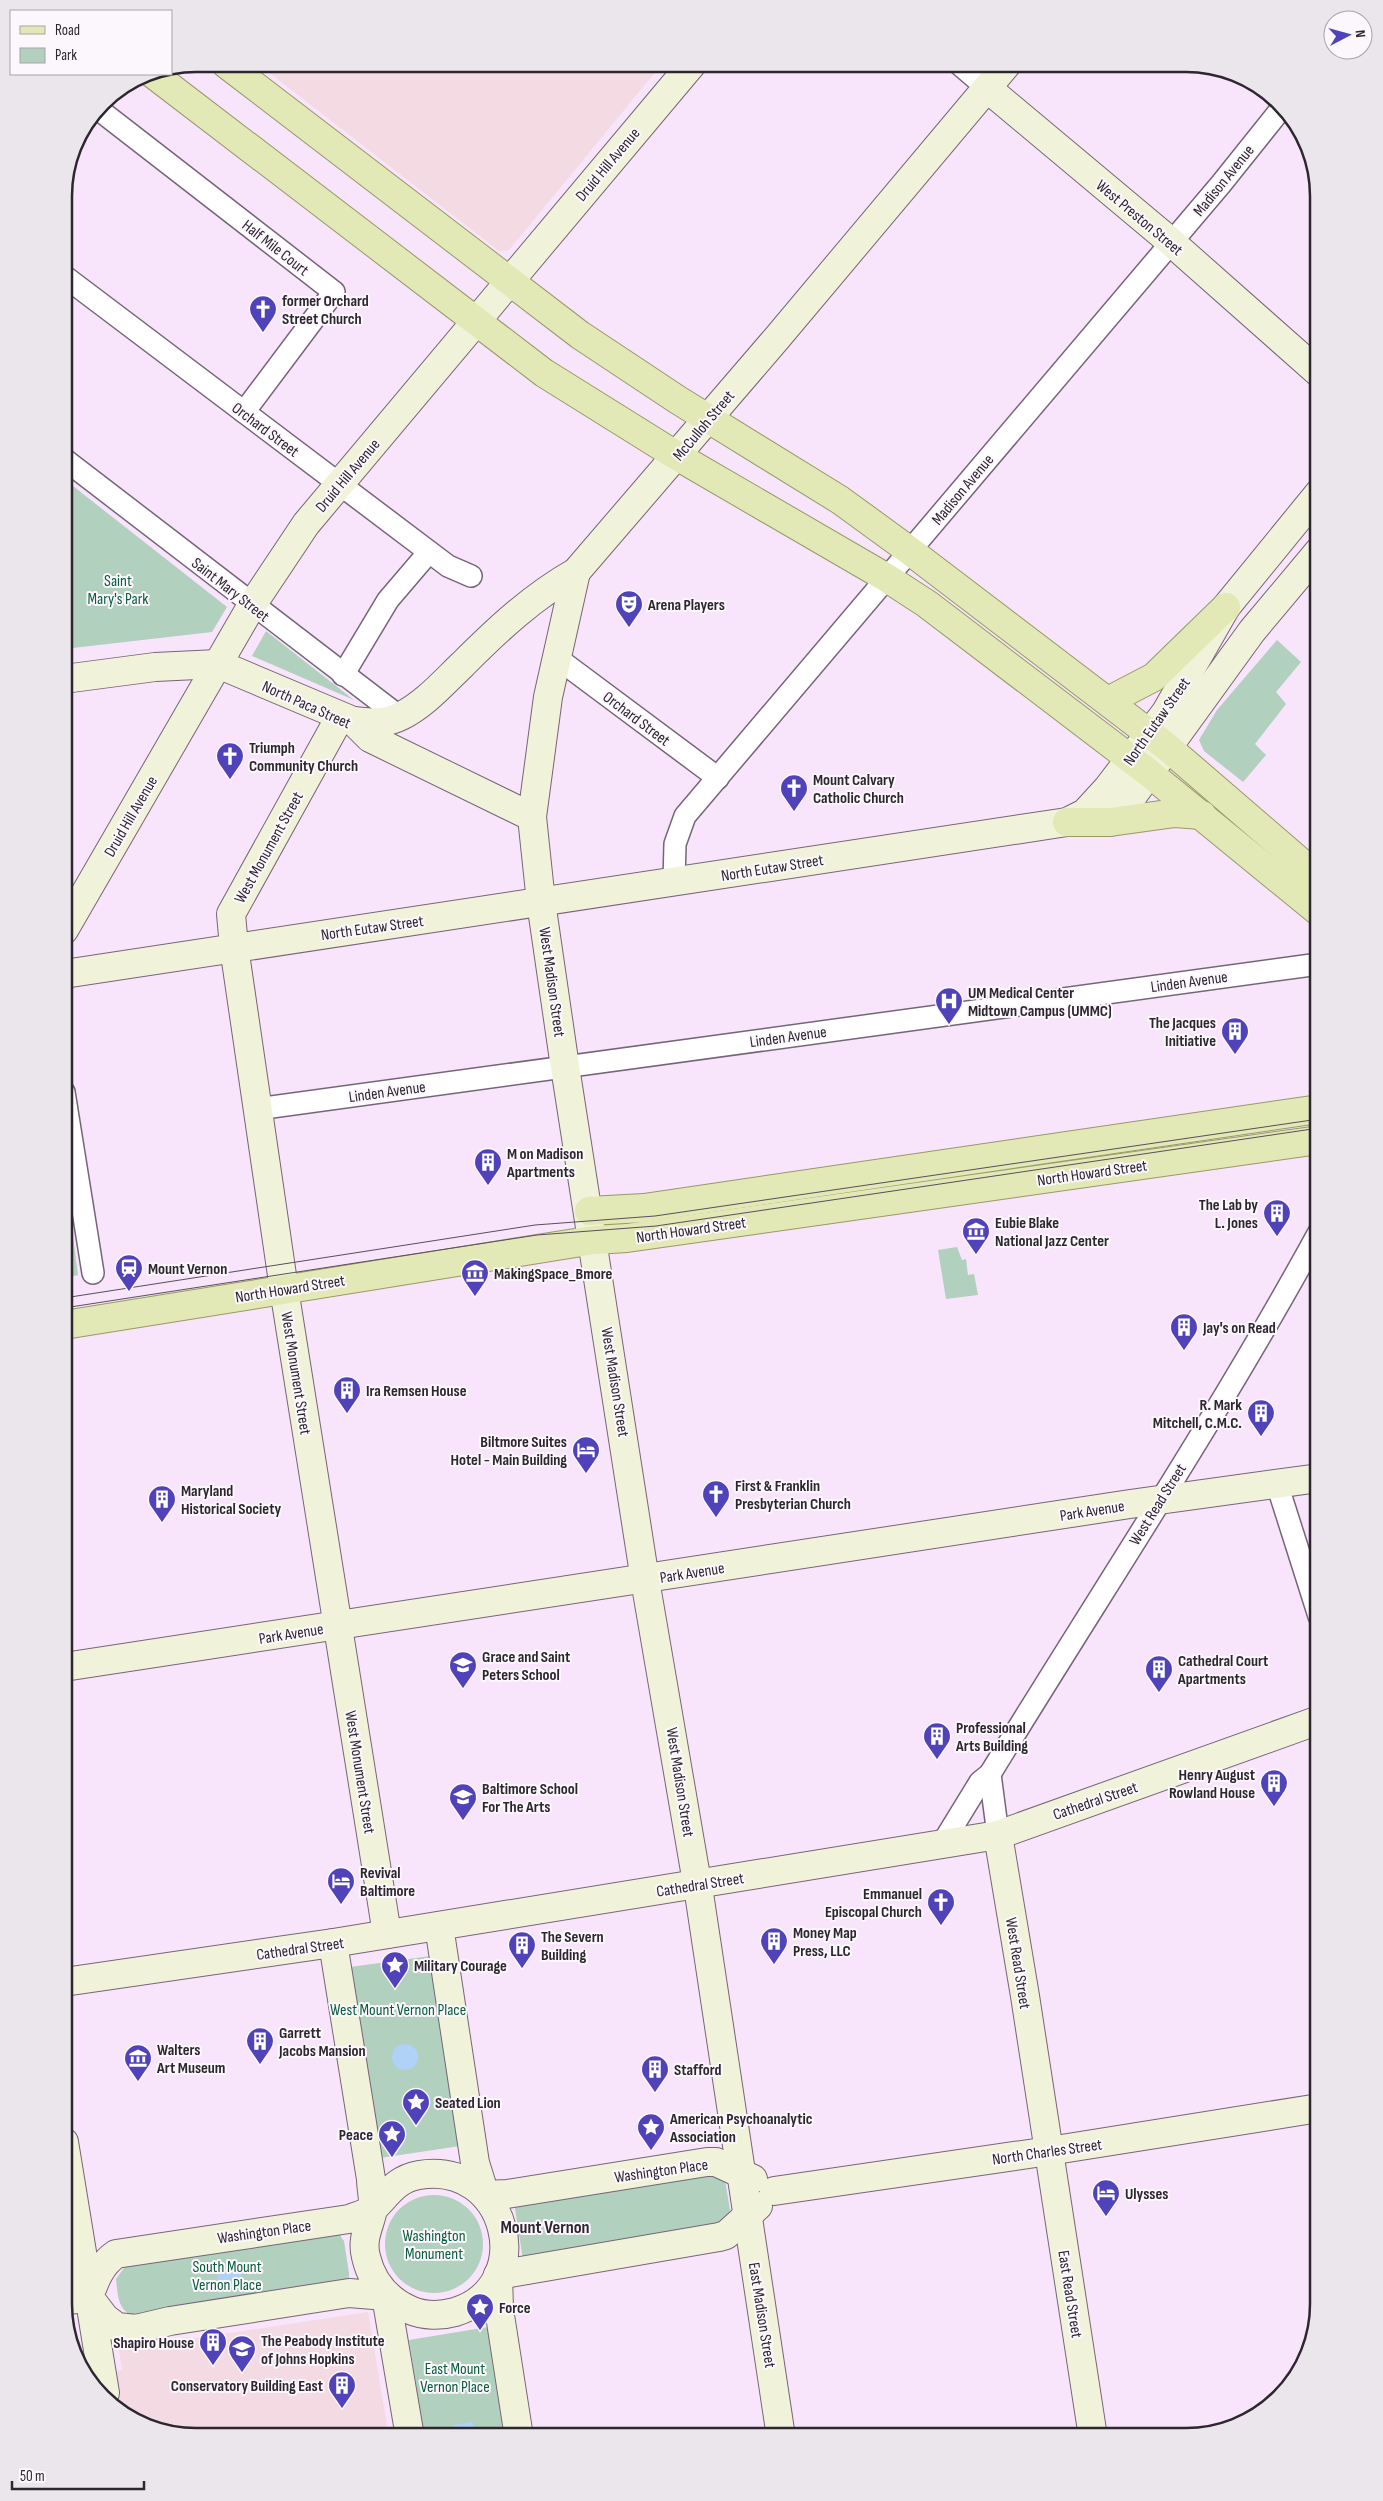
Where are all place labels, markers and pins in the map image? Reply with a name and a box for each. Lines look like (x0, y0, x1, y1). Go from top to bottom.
place label: former Orchard Street Church (282, 292, 369, 329)
church icon: former Orchard Street Church (248, 294, 278, 333)
theatre icon: Arena Players (614, 589, 644, 628)
place label: Arena Players (647, 596, 725, 615)
place label: Triumph Community Church (249, 739, 358, 776)
church icon: Triumph Community Church (215, 741, 245, 780)
place label: Mount Calvary Catholic Church (813, 771, 904, 808)
church icon: Mount Calvary Catholic Church (779, 773, 809, 812)
place label: UM Medical Center Midtown Campus (UMMC) (968, 984, 1112, 1021)
hospital icon: UM Medical Center Midtown Campus (UMMC) (934, 986, 964, 1025)
place label: The Jacques Initiative (1149, 1014, 1216, 1051)
building icon: The Jacques Initiative (1220, 1016, 1250, 1055)
place label: M on Madison Apartments (506, 1145, 583, 1182)
building icon: M on Madison Apartments (473, 1147, 503, 1186)
place label: The Lab by L. Jones (1199, 1196, 1258, 1233)
building icon: The Lab by L. Jones (1262, 1198, 1292, 1237)
place label: Eubie Blake National Jazz Center (995, 1214, 1109, 1251)
museum icon: Eubie Blake National Jazz Center (961, 1216, 991, 1255)
station icon: Mount Vernon (114, 1253, 144, 1292)
museum icon: MakingSpace_Bmore (460, 1258, 490, 1297)
place label: Mount Vernon (148, 1260, 227, 1279)
place label: MakingSpace_Bmore (494, 1265, 613, 1284)
building icon: Jay's on Read (1169, 1312, 1199, 1351)
place label: Jay's on Read (1202, 1319, 1276, 1338)
building icon: Ira Remsen House (332, 1375, 362, 1414)
place label: Ira Remsen House (366, 1382, 467, 1401)
place label: R. Mark Mitchell, C.M.C. (1153, 1396, 1242, 1433)
building icon: R. Mark Mitchell, C.M.C. (1246, 1398, 1276, 1437)
place label: Biltmore Suites Hotel - Main Building (450, 1433, 567, 1470)
hotel icon: Biltmore Suites Hotel - Main Building (571, 1435, 601, 1474)
place label: First & Franklin Presbyterian Church (735, 1477, 851, 1514)
church icon: First & Franklin Presbyterian Church (701, 1479, 731, 1518)
place label: Maryland Historical Society (181, 1482, 282, 1519)
building icon: Maryland Historical Society (147, 1484, 177, 1523)
place label: Grace and Saint Peters School (482, 1648, 570, 1685)
school or university icon: Grace and Saint Peters School (448, 1650, 478, 1689)
place label: Cathedral Court Apartments (1177, 1652, 1268, 1689)
building icon: Cathedral Court Apartments (1144, 1654, 1174, 1693)
place label: Professional Arts Building (955, 1719, 1028, 1756)
building icon: Professional Arts Building (922, 1721, 952, 1760)
place label: Henry August Rowland House (1169, 1766, 1255, 1803)
building icon: Henry August Rowland House (1259, 1768, 1289, 1807)
place label: Baltimore School For The Arts (482, 1780, 578, 1817)
school or university icon: Baltimore School For The Arts (448, 1782, 478, 1821)
place label: Revival Baltimore (360, 1864, 415, 1901)
hotel icon: Revival Baltimore (326, 1866, 356, 1905)
place label: Emmanuel Episcopal Church (825, 1885, 922, 1922)
church icon: Emmanuel Episcopal Church (926, 1887, 956, 1926)
place label: Money Map Press, LLC (793, 1924, 857, 1961)
building icon: Money Map Press, LLC (759, 1926, 789, 1965)
place label: The Severn Building (541, 1928, 604, 1965)
building icon: The Severn Building (507, 1930, 537, 1969)
place icon: Military Courage (380, 1950, 410, 1989)
place label: Military Courage (414, 1957, 507, 1976)
place label: Garrett Jacobs Mansion (278, 2024, 366, 2061)
building icon: Garrett Jacobs Mansion (245, 2026, 275, 2065)
place label: Walters Art Museum (156, 2041, 225, 2078)
museum icon: Walters Art Museum (123, 2043, 153, 2082)
building icon: Stafford (640, 2054, 670, 2093)
place label: Stafford (674, 2061, 722, 2080)
place icon: Seated Lion (401, 2087, 431, 2126)
place label: Seated Lion (435, 2094, 501, 2113)
place label: American Psychoanalytic Association (669, 2110, 813, 2147)
place icon: American Psychoanalytic Association (636, 2112, 666, 2151)
place icon: Peace (377, 2119, 407, 2158)
place label: Peace (339, 2126, 373, 2145)
hotel icon: Ulysses (1091, 2178, 1121, 2217)
place label: Ulysses (1125, 2185, 1168, 2204)
place icon: Force (465, 2292, 495, 2331)
place label: Force (499, 2299, 531, 2318)
building icon: Shapiro House (198, 2327, 228, 2366)
place label: The Peabody Institute of Johns Hopkins (261, 2332, 385, 2369)
place label: Shapiro House (113, 2334, 194, 2353)
school or university icon: The Peabody Institute of Johns Hopkins (227, 2334, 257, 2373)
building icon: Conservatory Building East (327, 2370, 357, 2409)
place label: Conservatory Building East (171, 2377, 323, 2396)

